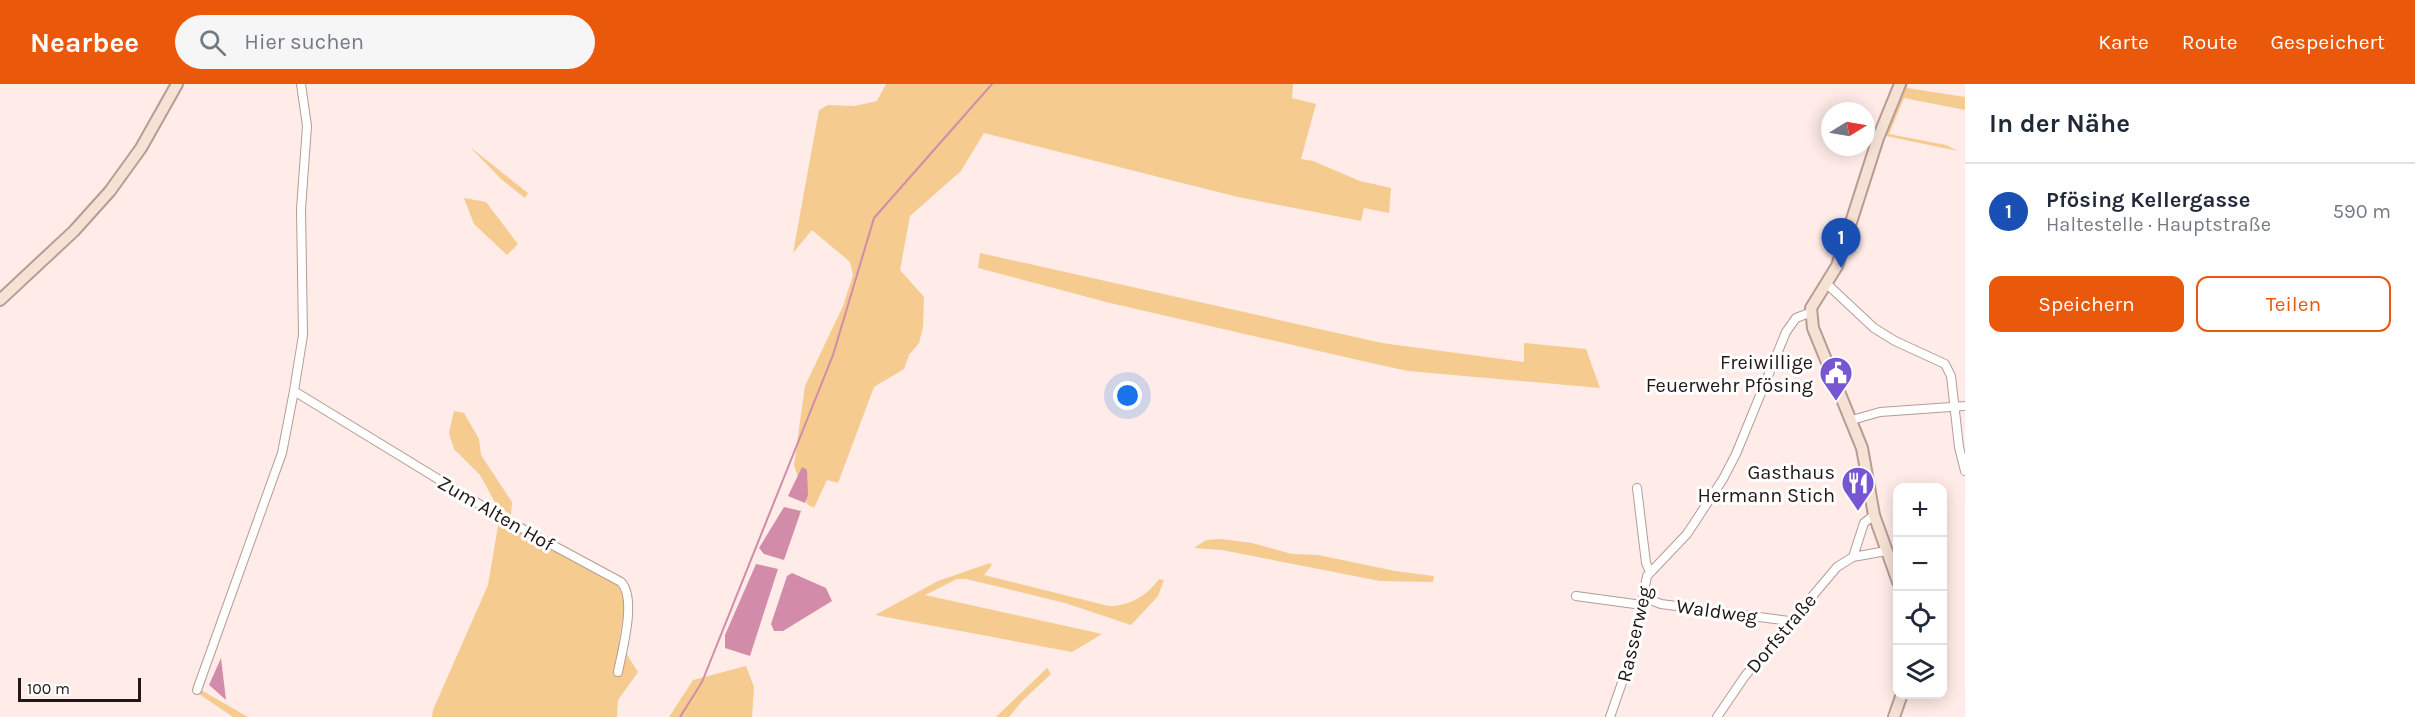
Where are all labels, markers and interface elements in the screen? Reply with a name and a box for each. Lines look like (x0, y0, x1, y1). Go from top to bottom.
search box (175, 15, 595, 69)
text: Nearbee (30, 26, 139, 59)
icon: search (196, 26, 229, 59)
text: Hier suchen (244, 29, 364, 55)
text: Karte (2098, 30, 2149, 54)
text: Route (2182, 30, 2238, 54)
text: Gespeichert (2271, 30, 2385, 54)
north arrow (1821, 102, 1875, 156)
text: In der Nähe (1989, 108, 2130, 139)
text: Pfösing Kellergasse (2046, 187, 2250, 213)
text: 1 (2005, 200, 2012, 223)
text: 590 m (2333, 200, 2391, 223)
text: Haltestelle · Hauptstraße (2046, 213, 2271, 236)
pin: 1 (1822, 218, 1860, 268)
button: Speichern (1989, 276, 2184, 332)
button: Teilen (2196, 276, 2391, 332)
place label: Freiwillige Feuerwehr Pfösing (1646, 351, 1813, 397)
public building icon: Freiwillige Feuerwehr Pfösing (1818, 355, 1854, 402)
your location (1113, 381, 1142, 410)
place label: Gasthaus Hermann Stich (1698, 461, 1835, 507)
restaurant icon: Gasthaus Hermann Stich (1840, 465, 1876, 512)
street label: Zum Alten Hof (434, 471, 558, 556)
map controls (1893, 483, 1947, 699)
button: + (1893, 483, 1947, 537)
button: − (1893, 537, 1947, 591)
street label: Rasserweg (1612, 584, 1657, 684)
street label: Dorfstraße (1742, 589, 1821, 678)
button: locate (1893, 591, 1947, 645)
street label: Waldweg (1675, 594, 1759, 629)
button: layers (1893, 645, 1947, 699)
scale bar (18, 675, 141, 702)
text: 100 m (27, 679, 70, 698)

